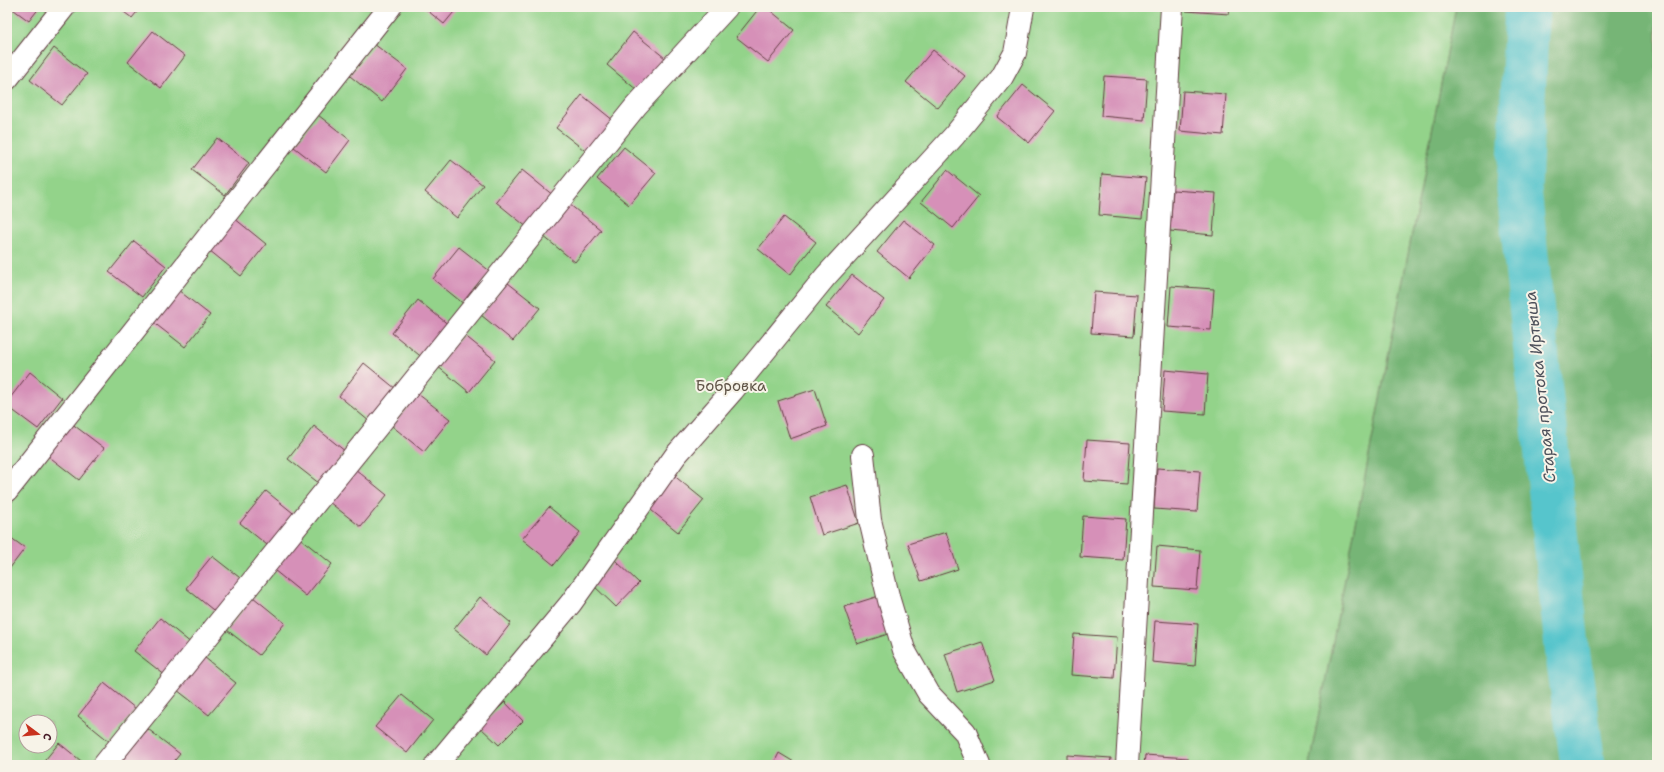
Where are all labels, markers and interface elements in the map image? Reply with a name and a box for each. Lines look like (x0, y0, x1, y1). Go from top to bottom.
water label: Старая протока Иртыша (1519, 290, 1561, 484)
park label: Бобровка (696, 376, 767, 396)
north arrow (18, 714, 58, 754)
text: С (39, 731, 55, 742)

